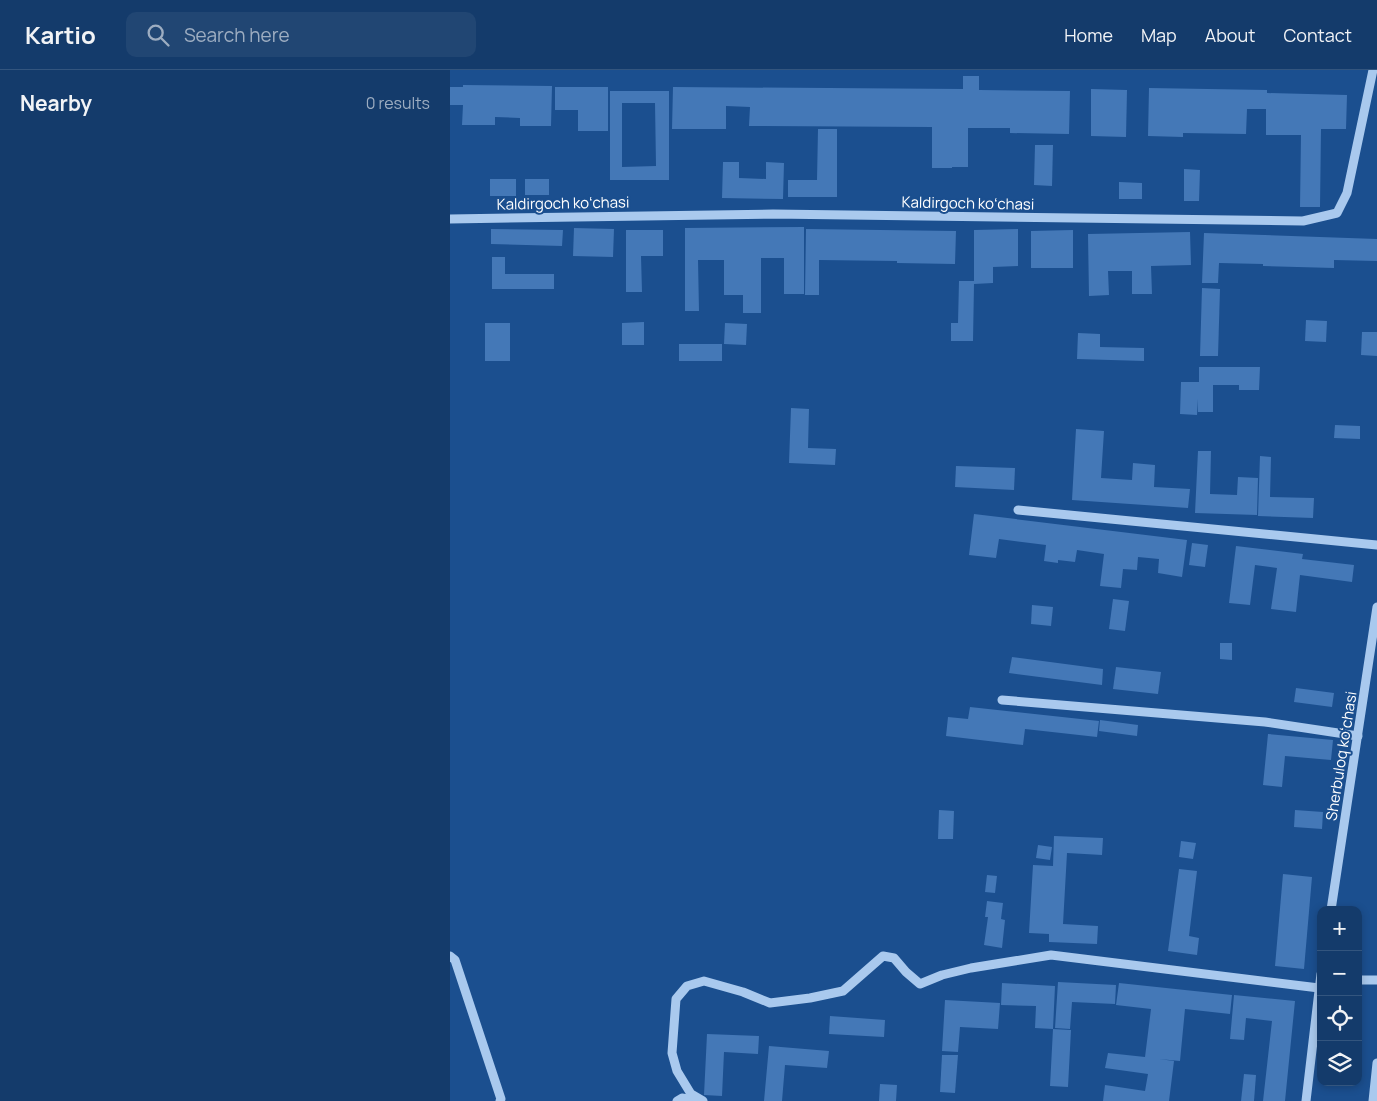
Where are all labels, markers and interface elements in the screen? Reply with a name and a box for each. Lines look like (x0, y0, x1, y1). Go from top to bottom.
search box (126, 12, 476, 57)
text: Kartio (25, 18, 96, 51)
icon: search (144, 21, 172, 49)
text: Search here (184, 22, 290, 48)
text: Home (1064, 23, 1113, 47)
text: Map (1141, 23, 1177, 47)
text: About (1205, 23, 1255, 47)
text: Contact (1283, 23, 1352, 47)
text: Nearby (20, 89, 92, 117)
text: 0 results (366, 92, 430, 114)
street label: Kaldirgoch koʻchasi (497, 191, 629, 215)
street label: Kaldirgoch koʻchasi (902, 191, 1034, 215)
street label: Sherbuloq koʻchasi (1320, 690, 1362, 822)
map controls (1317, 906, 1362, 1086)
button: + (1317, 906, 1362, 951)
button: − (1317, 951, 1362, 996)
button: locate (1317, 996, 1362, 1041)
button: layers (1317, 1041, 1362, 1086)

